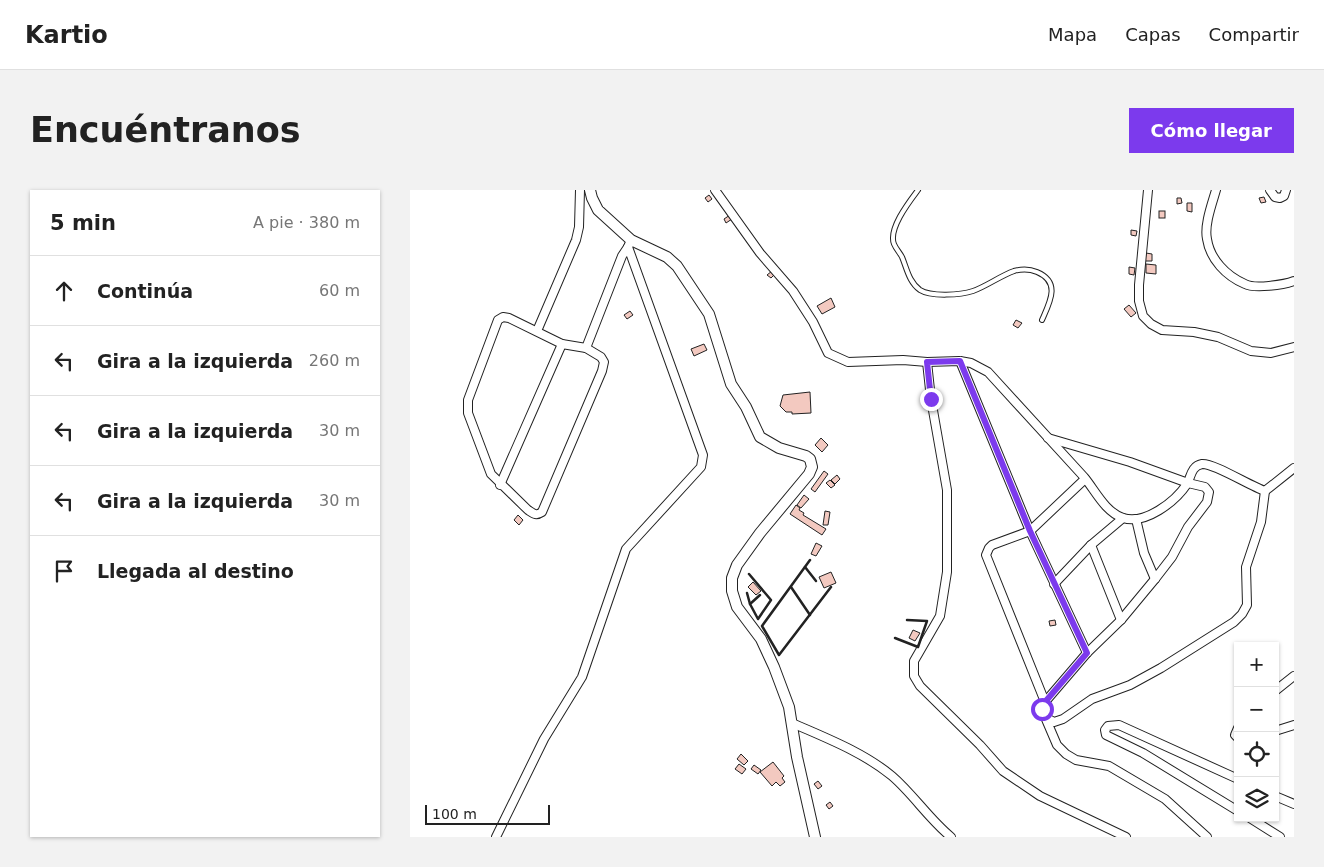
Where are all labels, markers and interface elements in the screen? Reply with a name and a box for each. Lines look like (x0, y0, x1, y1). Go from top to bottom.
text: Kartio (25, 21, 108, 49)
text: Mapa (1048, 24, 1097, 45)
text: Capas (1125, 24, 1181, 45)
text: Compartir (1209, 24, 1299, 45)
button: Cómo llegar (1129, 108, 1294, 153)
text: Encuéntranos (30, 110, 301, 150)
text: 5 min (50, 211, 116, 235)
text: A pie · 380 m (253, 213, 360, 232)
icon: ahead (50, 277, 78, 305)
text: Continúa (97, 280, 193, 302)
text: 60 m (319, 281, 360, 300)
icon: left (50, 347, 78, 375)
text: Gira a la izquierda (97, 350, 293, 372)
text: 260 m (309, 351, 360, 370)
route end (920, 388, 943, 411)
icon: left (50, 417, 78, 445)
text: Gira a la izquierda (97, 420, 293, 442)
text: 30 m (319, 421, 360, 440)
icon: left (50, 487, 78, 515)
text: Gira a la izquierda (97, 490, 293, 512)
text: 30 m (319, 491, 360, 510)
icon: arrive (50, 557, 78, 585)
text: Llegada al destino (97, 560, 294, 582)
map controls (1234, 642, 1279, 822)
button: + (1234, 642, 1279, 687)
button: − (1234, 687, 1279, 732)
route start (1031, 698, 1054, 721)
button: locate (1234, 732, 1279, 777)
button: layers (1234, 777, 1279, 822)
scale bar (425, 802, 550, 825)
text: 100 m (432, 806, 477, 822)

